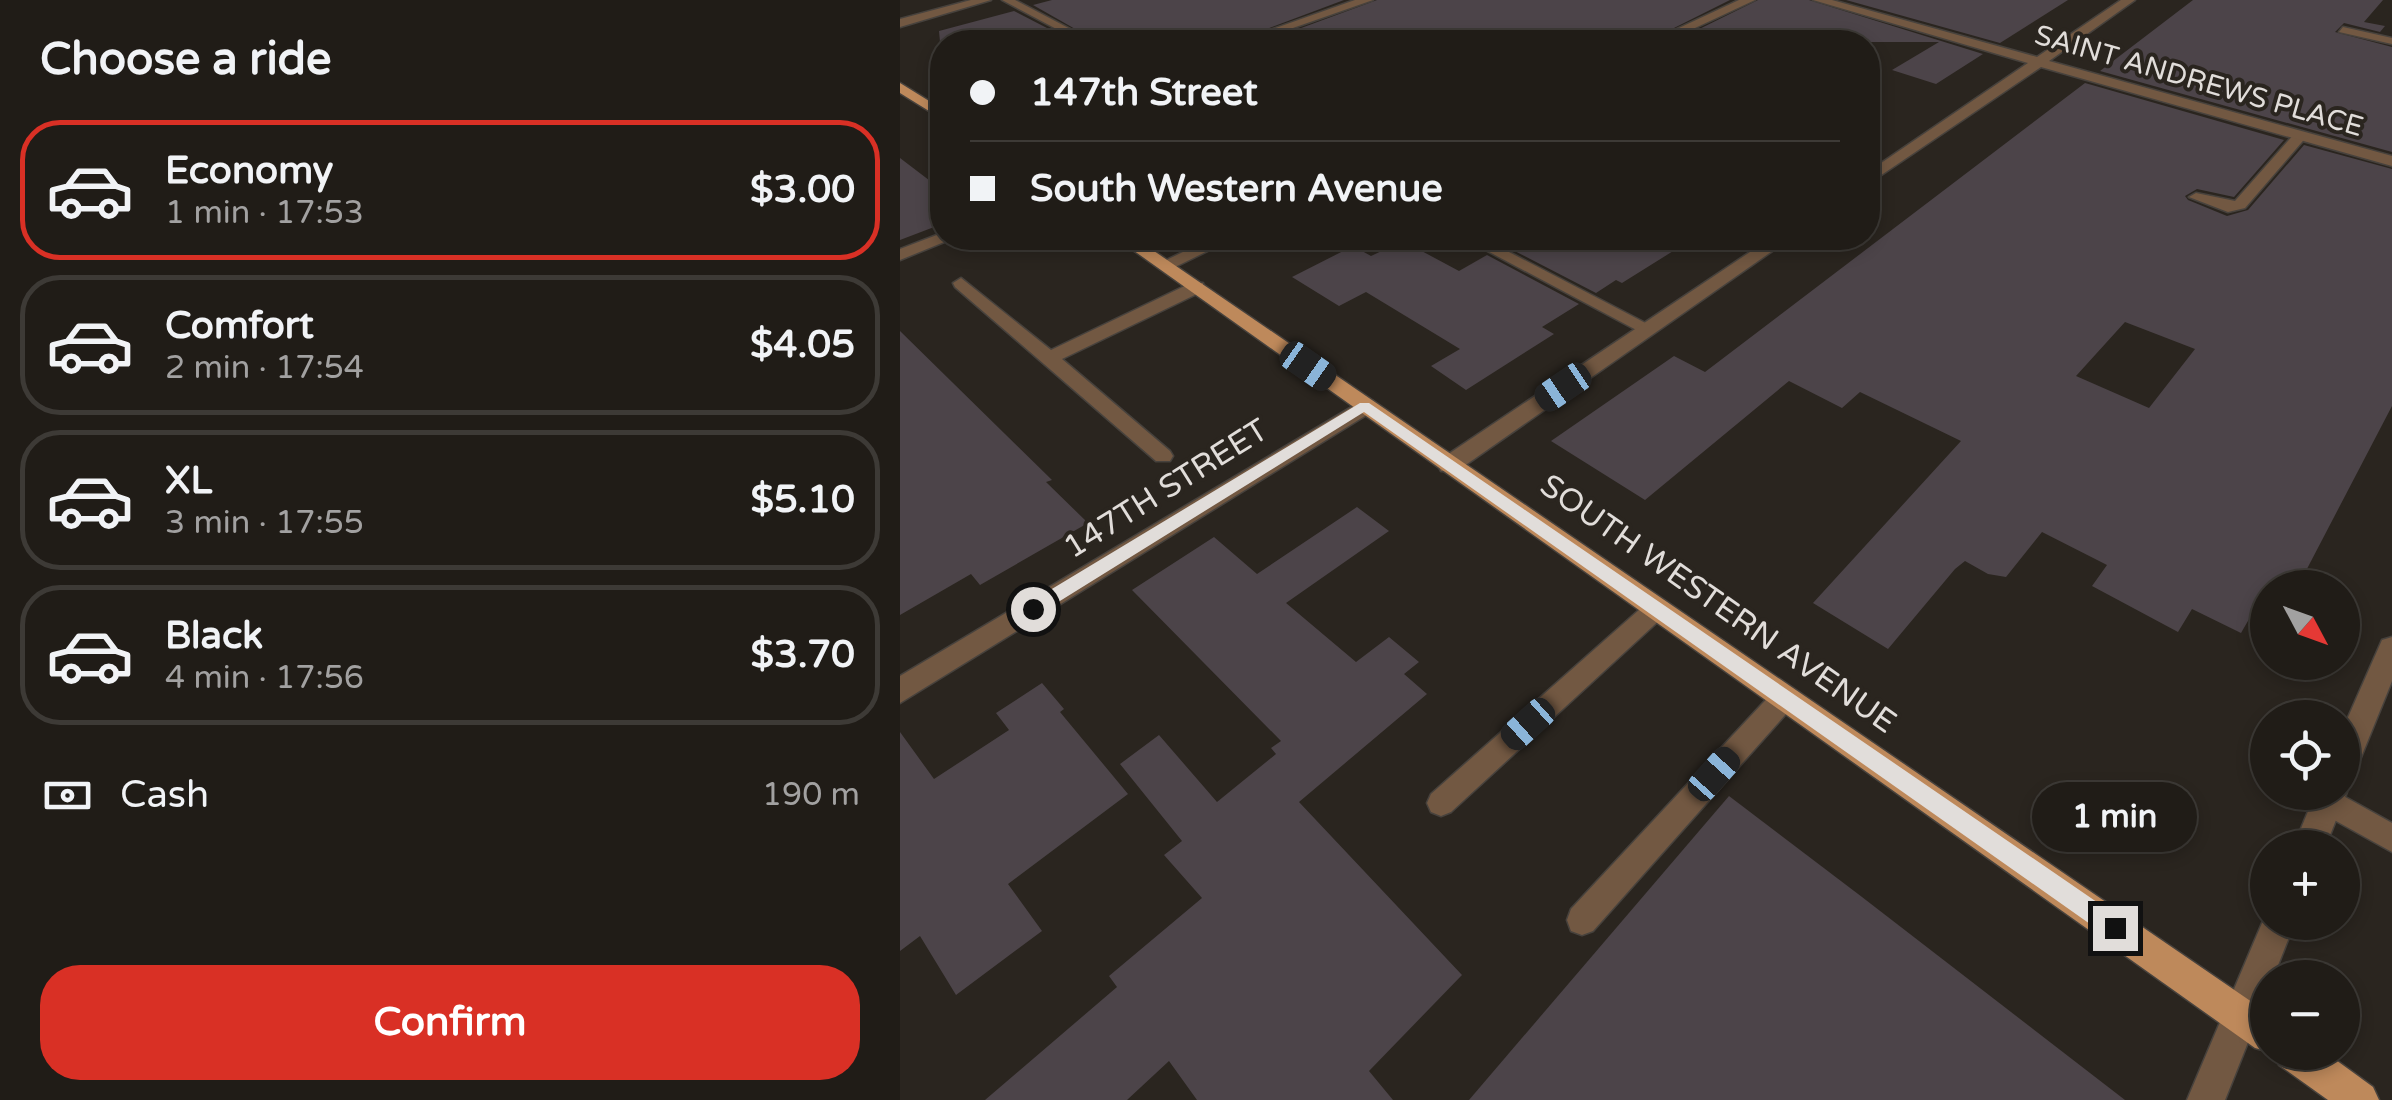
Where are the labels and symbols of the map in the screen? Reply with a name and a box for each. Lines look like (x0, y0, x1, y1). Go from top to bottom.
street label: SAINT ANDREWS PLACE (2031, 18, 2367, 144)
car (1275, 337, 1341, 395)
car (1530, 358, 1596, 416)
street label: 147TH STREET (1057, 411, 1275, 567)
street label: SOUTH WESTERN AVENUE (1533, 466, 1903, 742)
north arrow (2250, 570, 2360, 680)
route start (1011, 587, 1056, 632)
car (1496, 693, 1560, 755)
car (1683, 742, 1745, 806)
callout: 1 min (2032, 783, 2198, 853)
route end (2093, 906, 2138, 951)

